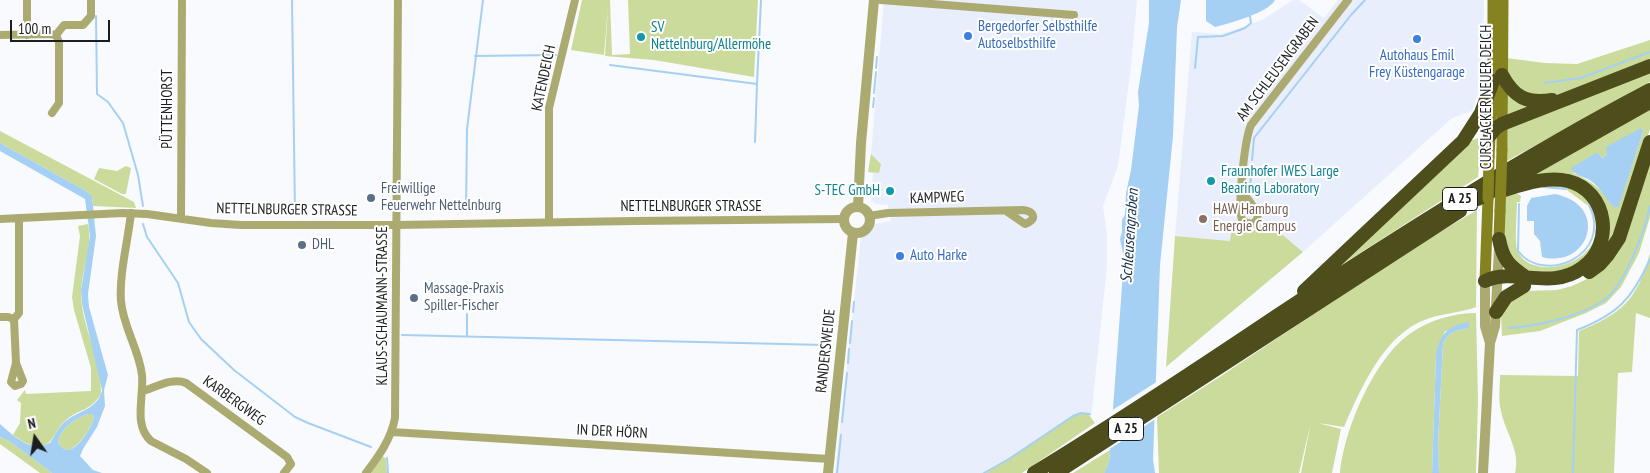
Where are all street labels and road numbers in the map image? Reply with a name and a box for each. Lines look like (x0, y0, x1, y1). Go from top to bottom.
street label: AM SCHLEUSENGRABEN (1233, 13, 1323, 125)
street label: CURSLACKER NEUER DEICH (1478, 25, 1496, 169)
street label: KATENDEICH (528, 43, 560, 113)
street label: PÜTTENHORST (159, 69, 177, 149)
street label: KAMPWEG (910, 188, 964, 208)
road number: A 25 (1442, 188, 1478, 210)
street label: NETTELNBURGER STRASSE (620, 198, 762, 216)
street label: NETTELNBURGER STRASSE (216, 200, 358, 220)
street label: KLAUS-SCHAUMANN-STRASSE (374, 226, 392, 386)
street label: RANDERSWEIDE (813, 308, 839, 394)
street label: KARBERGWEG (199, 372, 269, 430)
road number: A 25 (1108, 418, 1144, 440)
street label: IN DER HÖRN (576, 421, 648, 443)

